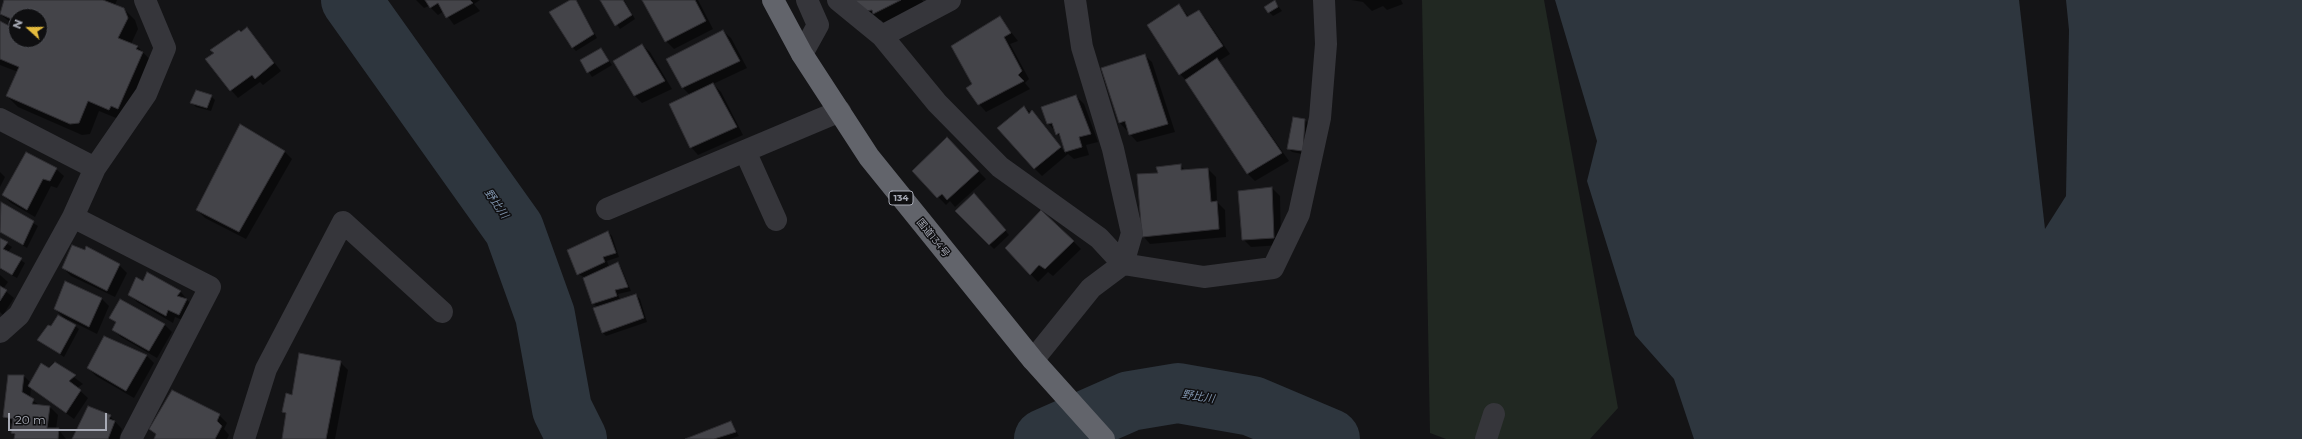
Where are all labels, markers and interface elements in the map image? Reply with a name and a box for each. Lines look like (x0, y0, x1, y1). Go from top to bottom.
north arrow (8, 8, 48, 48)
text: N (10, 17, 26, 31)
water label: 野比川 (481, 187, 511, 221)
road number: 134 (889, 191, 913, 205)
street label: 国道134号 (914, 216, 952, 260)
water label: 野比川 (1181, 388, 1215, 406)
scale bar (10, 405, 109, 431)
text: 20 m (15, 412, 46, 427)

